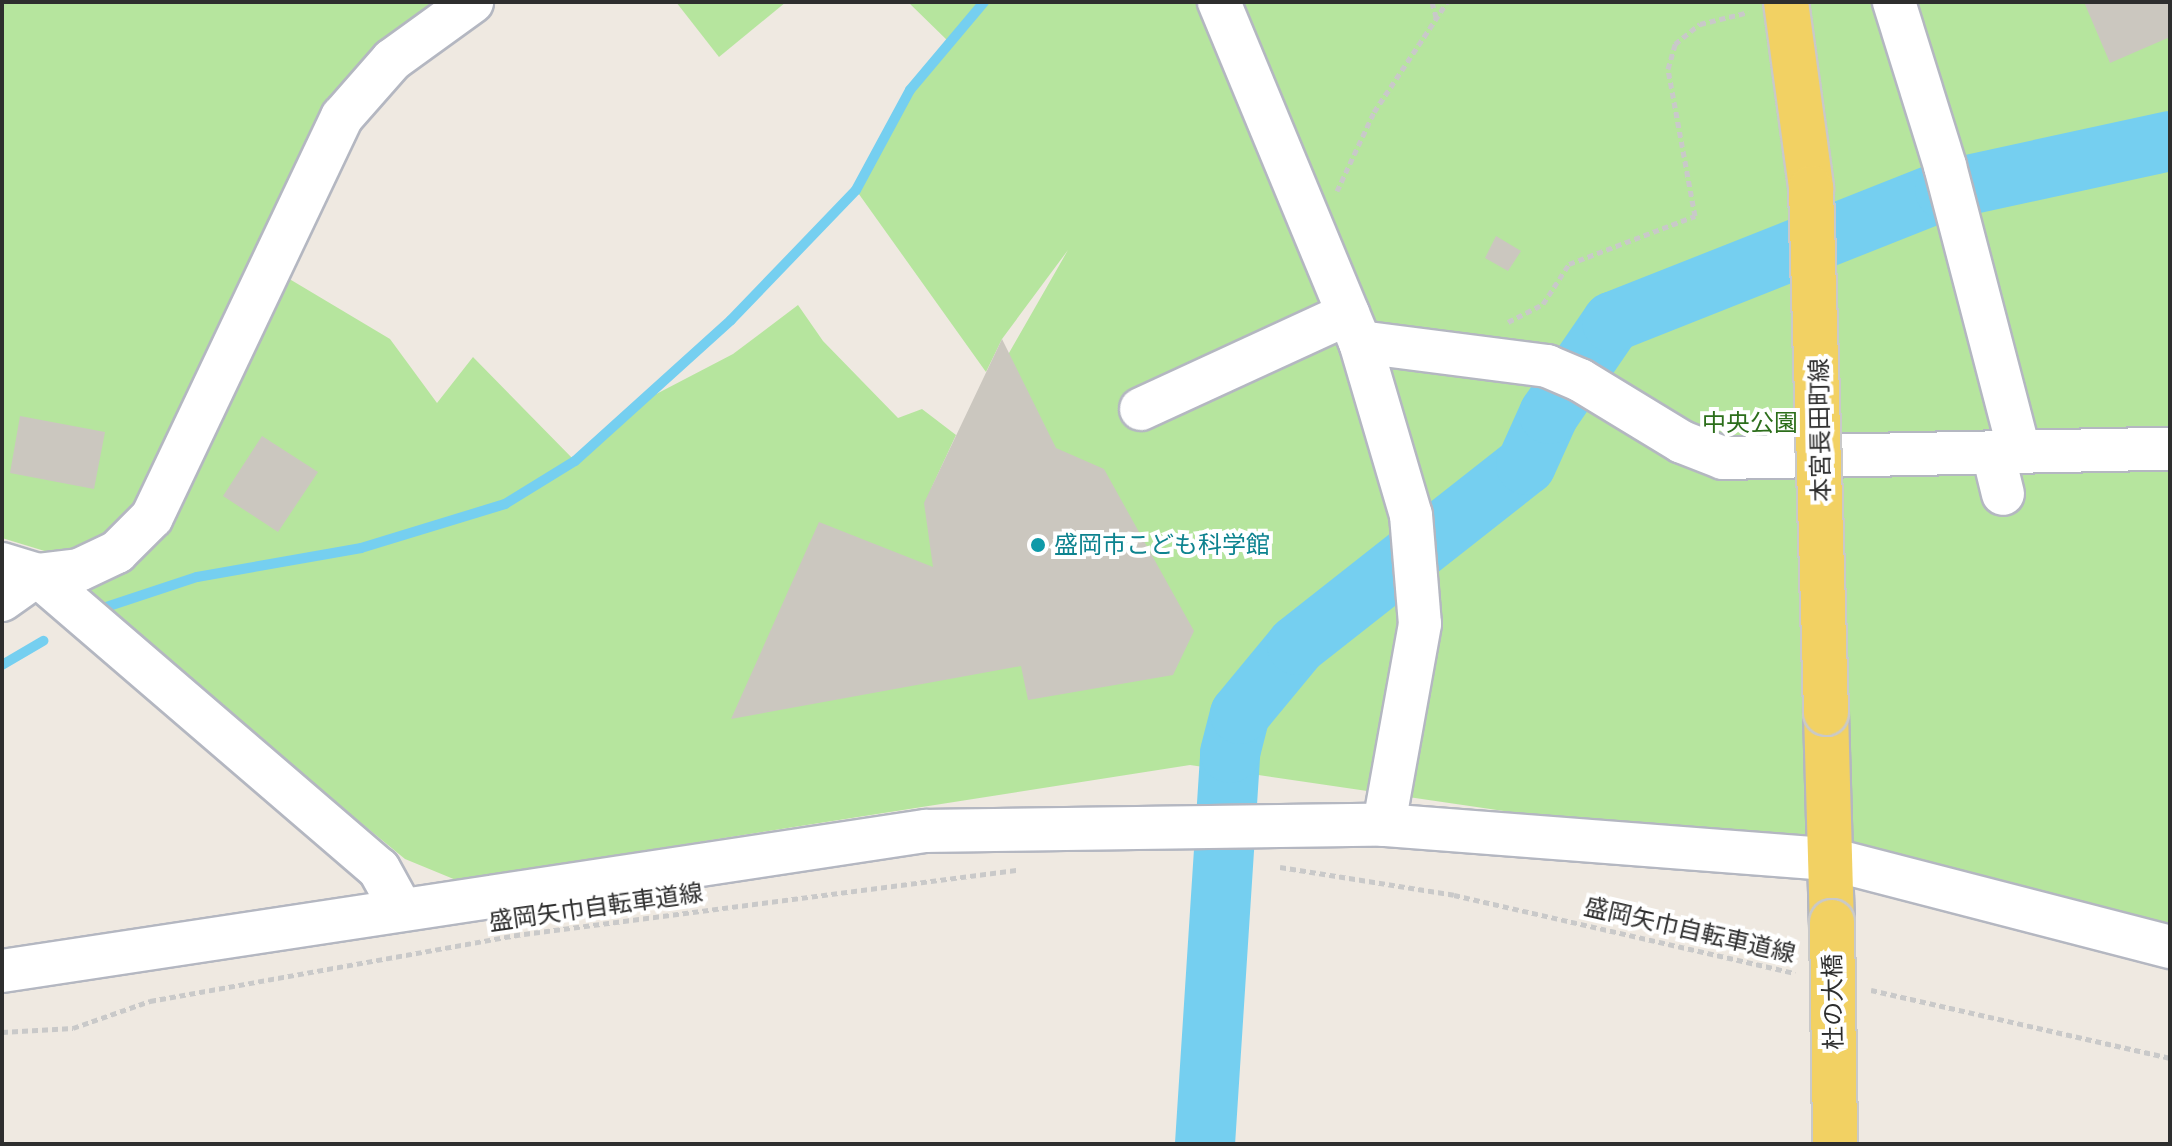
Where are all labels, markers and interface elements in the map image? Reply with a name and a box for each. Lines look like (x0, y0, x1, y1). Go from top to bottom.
street label: 本宮長田町線 (1804, 358, 1836, 502)
park label: 中央公園 (1702, 409, 1798, 437)
place label: 盛岡市こども科学館 (1054, 531, 1270, 559)
marker: 盛岡市こども科学館 (1029, 536, 1047, 554)
street label: 盛岡矢巾自転車道線 (487, 878, 705, 936)
street label: 盛岡矢巾自転車道線 (1582, 892, 1798, 968)
street label: 杜の大橋 (1818, 954, 1848, 1050)

